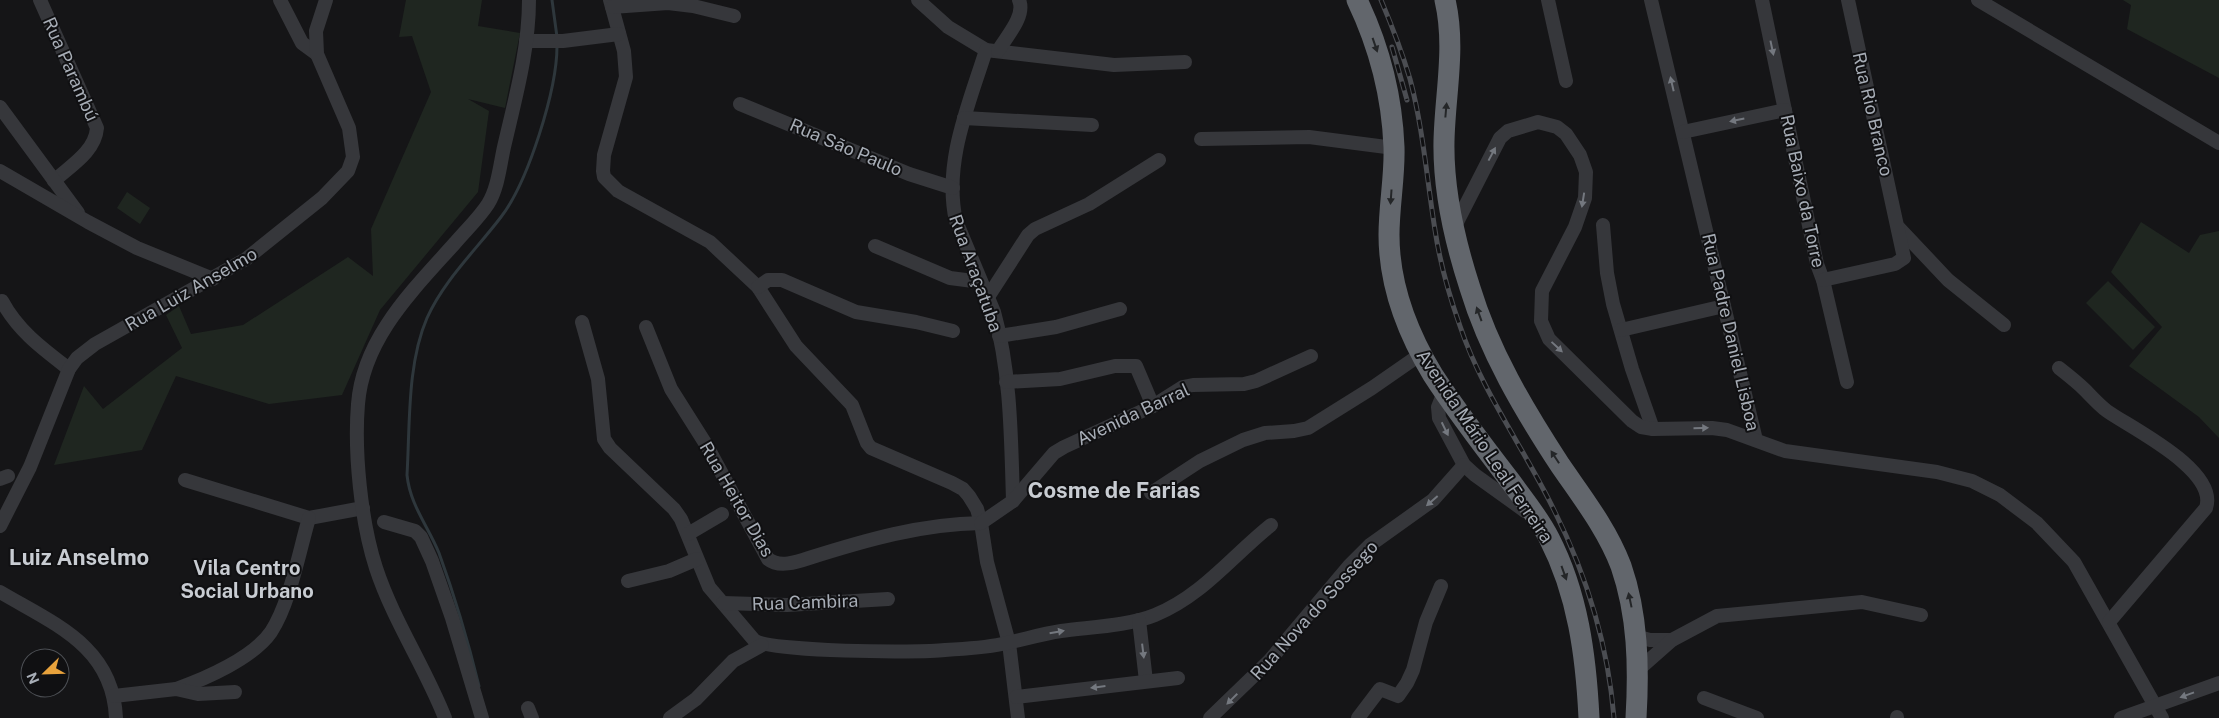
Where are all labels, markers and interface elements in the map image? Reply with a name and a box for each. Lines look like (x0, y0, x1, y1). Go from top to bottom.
street label: Rua Parambú (39, 14, 103, 124)
one-way arrow (1371, 38, 1379, 53)
one-way arrow (1768, 40, 1776, 55)
street label: Rua Rio Branco (1849, 50, 1897, 178)
one-way arrow (1668, 77, 1676, 92)
one-way arrow (1442, 101, 1450, 117)
street label: Rua Baixo da Torre (1776, 112, 1830, 270)
street label: Rua São Paulo (787, 114, 905, 180)
one-way arrow (1730, 116, 1745, 124)
one-way arrow (1488, 147, 1496, 161)
one-way arrow (1387, 189, 1395, 205)
one-way arrow (1579, 192, 1587, 208)
street label: Rua Araçatuba (945, 211, 1007, 335)
street label: Rua Padre Daniel Lisboa (1698, 231, 1764, 433)
street label: Rua Luiz Anselmo (121, 243, 261, 335)
one-way arrow (1475, 306, 1483, 321)
one-way arrow (1551, 341, 1563, 353)
street label: Avenida Mário Leal Ferreira (1412, 345, 1558, 547)
street label: Avenida Barral (1073, 379, 1193, 449)
one-way arrow (1441, 422, 1449, 437)
one-way arrow (1694, 424, 1710, 432)
street label: Rua Heitor Dias (696, 438, 778, 560)
one-way arrow (1550, 450, 1560, 464)
district label: Cosme de Farias (1028, 477, 1200, 503)
one-way arrow (1426, 495, 1438, 507)
street label: Rua Nova do Sossego (1246, 536, 1382, 684)
district label: Luiz Anselmo (9, 544, 149, 570)
district label: Vila Centro Social Urbano (180, 556, 314, 603)
one-way arrow (1561, 565, 1568, 580)
street label: Rua Cambira (751, 590, 859, 614)
one-way arrow (1625, 591, 1633, 607)
one-way arrow (1049, 627, 1065, 635)
one-way arrow (1139, 643, 1147, 659)
north arrow (20, 648, 70, 698)
text: N (24, 670, 43, 686)
one-way arrow (1090, 683, 1106, 691)
one-way arrow (1226, 692, 1238, 704)
one-way arrow (2180, 692, 2195, 699)

